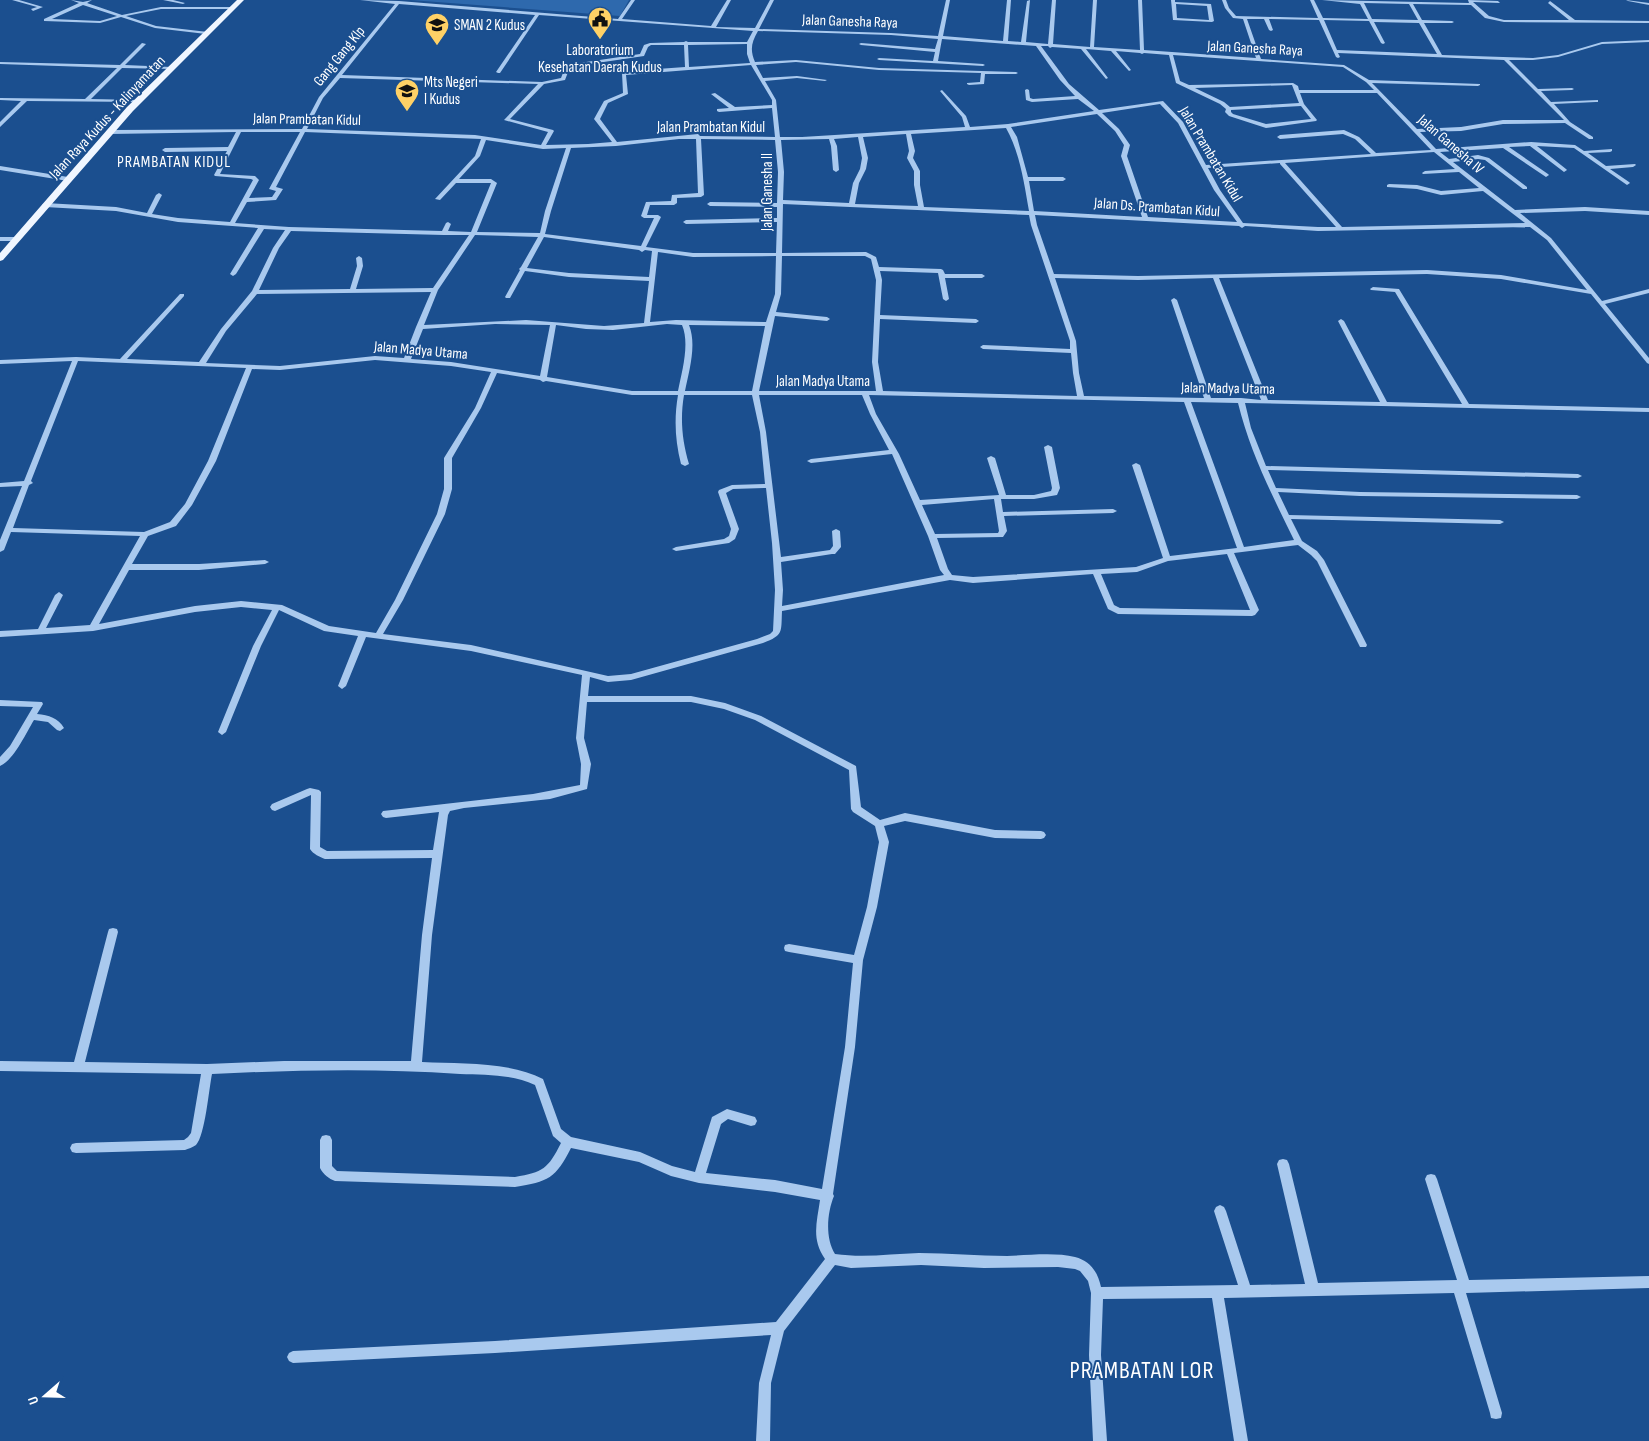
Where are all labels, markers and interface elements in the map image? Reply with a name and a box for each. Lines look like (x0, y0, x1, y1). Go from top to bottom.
public building icon: Laboratorium Kesehatan Daerah Kudus (587, 6, 613, 40)
street label: Jalan Ganesha Raya (801, 10, 898, 33)
school or university icon: SMAN 2 Kudus (424, 12, 450, 46)
place label: SMAN 2 Kudus (454, 16, 525, 35)
street label: Gang Gang Klp (309, 22, 369, 90)
street label: Jalan Ganesha Raya (1206, 36, 1303, 60)
place label: Laboratorium Kesehatan Daerah Kudus (538, 41, 662, 77)
street label: Jalan Raya Kudus - Kalinyamatan (45, 52, 169, 184)
place label: Mts Negeri I Kudus (424, 73, 478, 109)
school or university icon: Mts Negeri I Kudus (394, 78, 420, 112)
street label: Jalan Prambatan Kidul (1174, 102, 1247, 205)
street label: Jalan Prambatan Kidul (252, 109, 361, 130)
street label: Jalan Ganesha IV (1413, 110, 1488, 178)
street label: Jalan Prambatan Kidul (656, 118, 765, 137)
district label: PRAMBATAN KIDUL (117, 153, 231, 172)
street label: Jalan Ganesha II (758, 153, 777, 232)
street label: Jalan Ds. Prambatan Kidul (1092, 194, 1220, 221)
street label: Jalan Madya Utama (372, 337, 469, 364)
street label: Jalan Madya Utama (775, 372, 870, 391)
street label: Jalan Madya Utama (1180, 378, 1275, 399)
district label: PRAMBATAN LOR (1070, 1356, 1214, 1385)
north arrow (20, 1371, 70, 1421)
text: U (24, 1394, 42, 1407)

